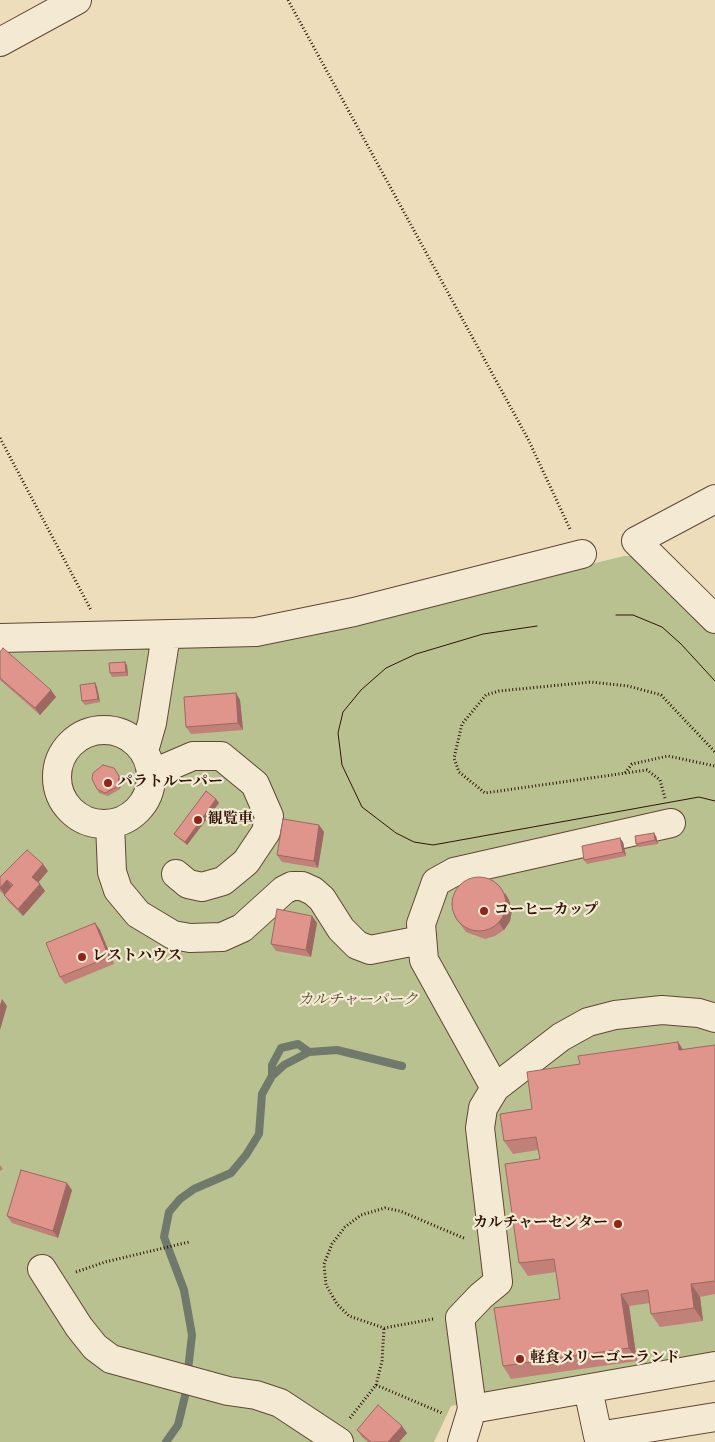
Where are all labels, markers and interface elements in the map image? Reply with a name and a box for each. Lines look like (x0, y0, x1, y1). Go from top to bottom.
place label: パラトルーパー (118, 774, 223, 792)
marker: パラトルーパー (102, 777, 114, 789)
place label: 観覧車 (208, 811, 253, 829)
marker: 観覧車 (192, 814, 204, 826)
place label: コーヒーカップ (494, 902, 598, 920)
marker: コーヒーカップ (478, 905, 490, 917)
place label: レストハウス (92, 948, 182, 966)
marker: レストハウス (76, 951, 88, 963)
park label: カルチャーパーク (298, 992, 418, 1010)
place label: カルチャーセンター (473, 1215, 608, 1233)
marker: カルチャーセンター (612, 1218, 624, 1230)
place label: 軽食メリーゴーランド (530, 1350, 680, 1368)
marker: 軽食メリーゴーランド (514, 1353, 526, 1365)

